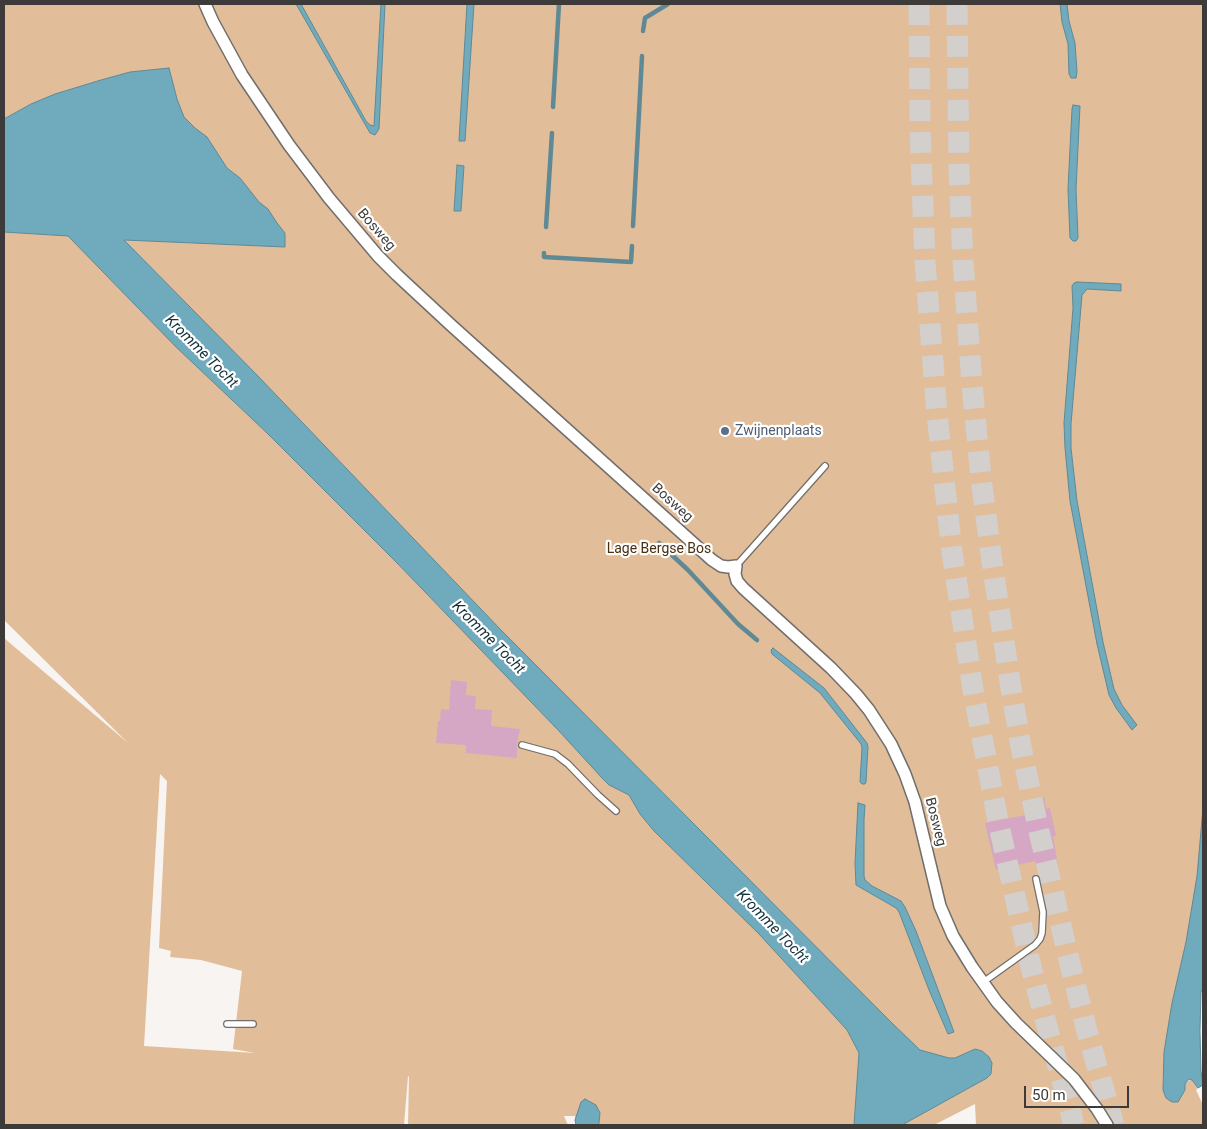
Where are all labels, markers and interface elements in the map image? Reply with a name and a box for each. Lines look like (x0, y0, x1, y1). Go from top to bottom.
street label: Bosweg (353, 206, 399, 254)
water label: Kromme Tocht (161, 312, 241, 392)
place label: Zwijnenplaats (735, 423, 822, 439)
marker: Zwijnenplaats (719, 425, 731, 437)
street label: Bosweg (648, 480, 696, 526)
park label: Lage Bergse Bos (607, 541, 711, 557)
water label: Kromme Tocht (448, 598, 528, 678)
street label: Bosweg (921, 796, 949, 848)
water label: Kromme Tocht (732, 886, 812, 968)
scale bar (1027, 1076, 1132, 1108)
text: 50 m (1032, 1086, 1066, 1104)

